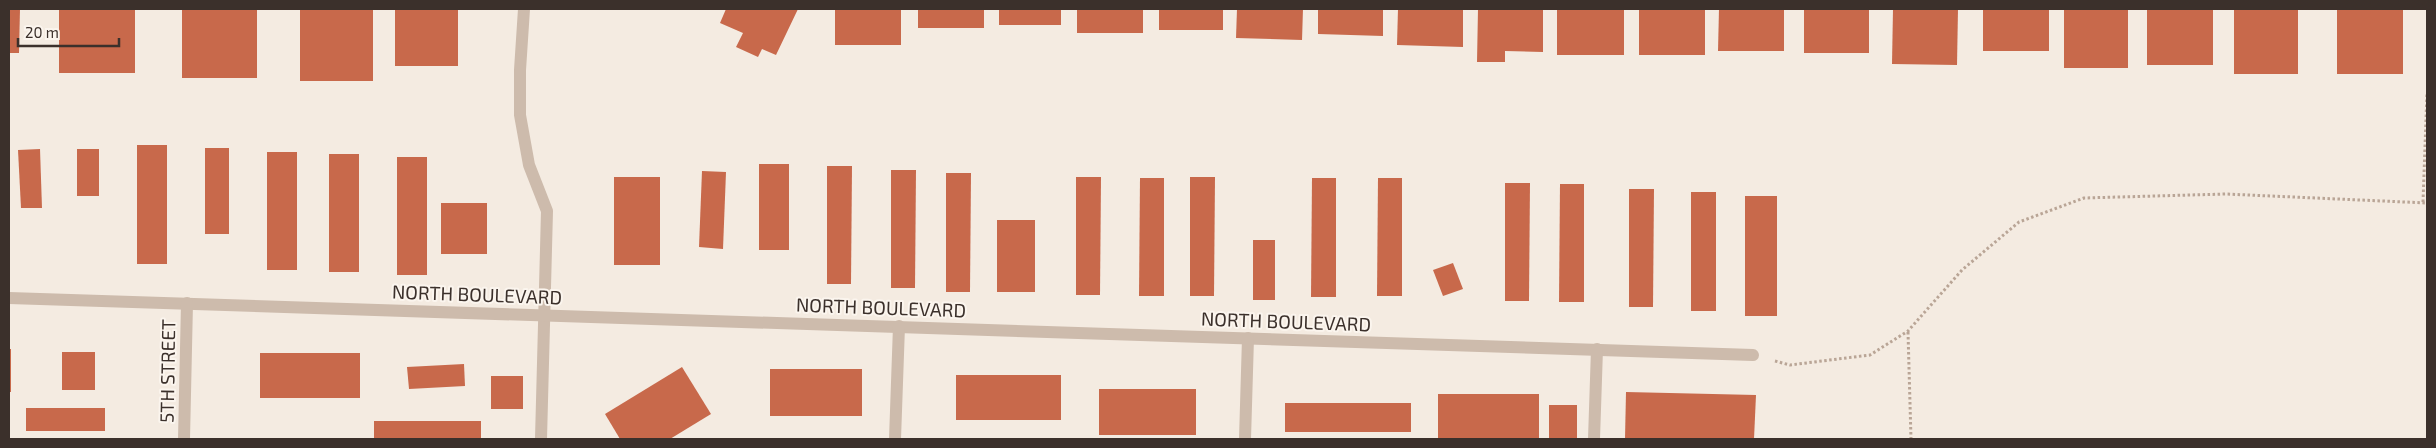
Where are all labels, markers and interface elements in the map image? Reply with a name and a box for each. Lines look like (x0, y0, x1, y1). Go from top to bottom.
scale bar (18, 15, 119, 47)
text: 20 m (25, 23, 59, 41)
street label: NORTH BOULEVARD (392, 280, 562, 308)
street label: NORTH BOULEVARD (796, 293, 966, 321)
street label: NORTH BOULEVARD (1201, 307, 1371, 335)
street label: 5TH STREET (155, 319, 179, 423)

